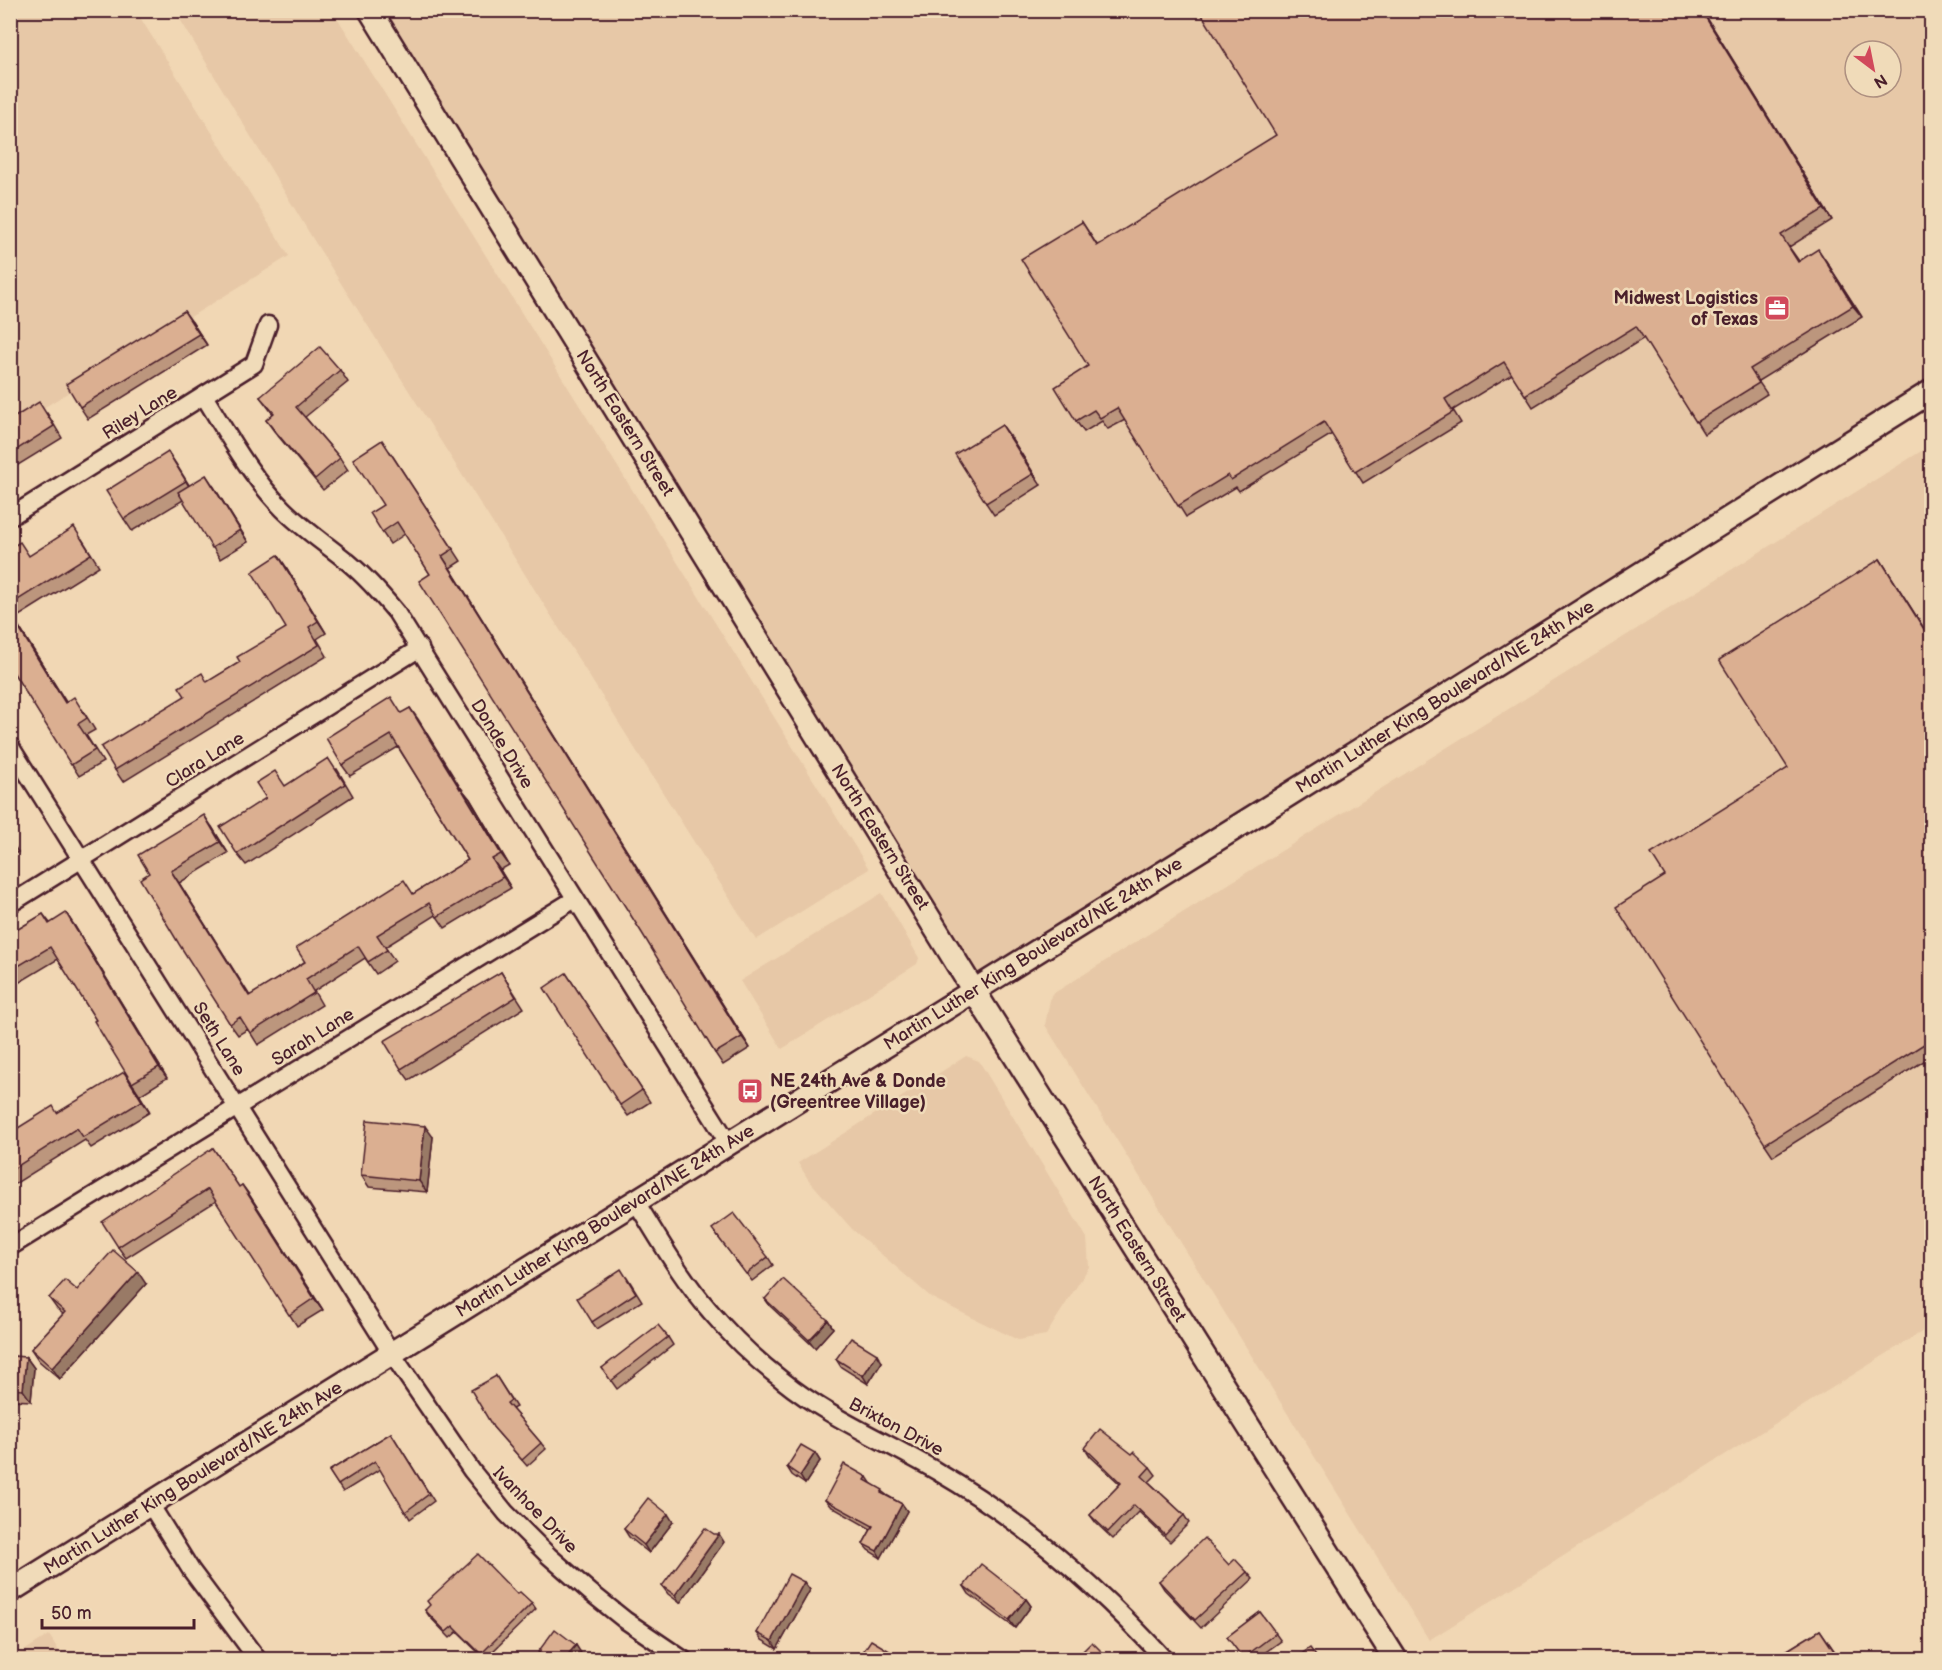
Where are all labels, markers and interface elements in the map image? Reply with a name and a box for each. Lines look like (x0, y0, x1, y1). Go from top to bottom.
north arrow (1843, 39, 1903, 99)
text: N (1870, 69, 1890, 92)
place label: Midwest Logistics of Texas (1614, 288, 1758, 330)
office icon: Midwest Logistics of Texas (1762, 293, 1792, 323)
street label: North Eastern Street (572, 346, 679, 500)
street label: Riley Lane (99, 382, 181, 444)
street label: Martin Luther King Boulevard/NE 24th Ave (1292, 596, 1598, 798)
street label: Donde Drive (466, 695, 538, 793)
street label: Clara Lane (162, 727, 249, 792)
street label: North Eastern Street (827, 760, 934, 914)
street label: Martin Luther King Boulevard/NE 24th Ave (880, 853, 1186, 1055)
street label: Seth Lane (188, 998, 250, 1080)
street label: Sarah Lane (268, 1003, 358, 1071)
place label: NE 24th Ave & Donde (Greentree Village) (770, 1071, 946, 1113)
bus stop icon: NE 24th Ave & Donde (Greentree Village) (735, 1076, 765, 1106)
street label: Martin Luther King Boulevard/NE 24th Ave (452, 1120, 758, 1322)
street label: North Eastern Street (1084, 1172, 1191, 1326)
street label: Martin Luther King Boulevard/NE 24th Ave (40, 1377, 346, 1579)
street label: Brixton Drive (845, 1393, 947, 1461)
street label: Ivanhoe Drive (488, 1462, 582, 1558)
scale bar (42, 1592, 194, 1630)
text: 50 m (51, 1603, 92, 1624)

